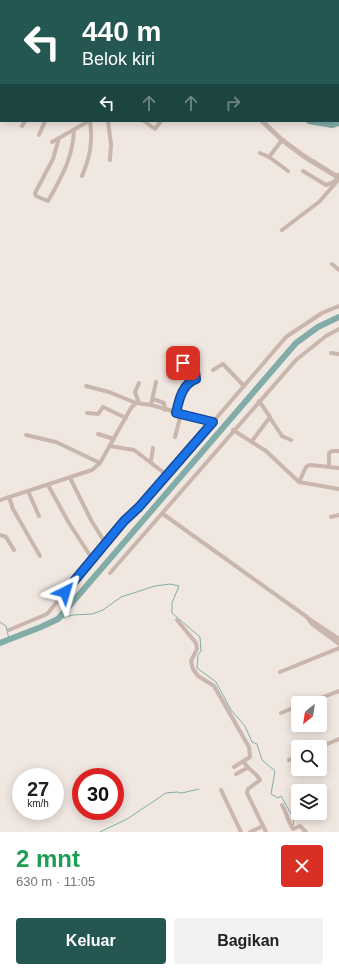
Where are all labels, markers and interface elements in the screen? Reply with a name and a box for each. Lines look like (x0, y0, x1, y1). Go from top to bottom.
icon: left (16, 16, 68, 68)
text: 440 m (82, 16, 161, 47)
text: Belok kiri (82, 49, 155, 69)
icon: left (96, 92, 118, 114)
icon: ahead (138, 92, 160, 114)
icon: ahead (180, 92, 202, 114)
icon: right (222, 92, 244, 114)
pin (166, 346, 200, 380)
icon: arrive (172, 352, 194, 374)
position arrow (44, 571, 86, 613)
north arrow (291, 696, 327, 732)
map controls (291, 696, 327, 820)
button: search (291, 740, 327, 776)
speed limit sign: 30 (72, 768, 124, 820)
text: 27 (27, 778, 49, 800)
button: layers (291, 784, 327, 820)
text: km/h (27, 798, 49, 809)
text: 2 mnt (16, 845, 80, 872)
button: close (281, 845, 323, 887)
text: 630 m · 11:05 (16, 874, 95, 889)
button: Keluar (16, 918, 166, 964)
button: Bagikan (174, 918, 323, 964)

